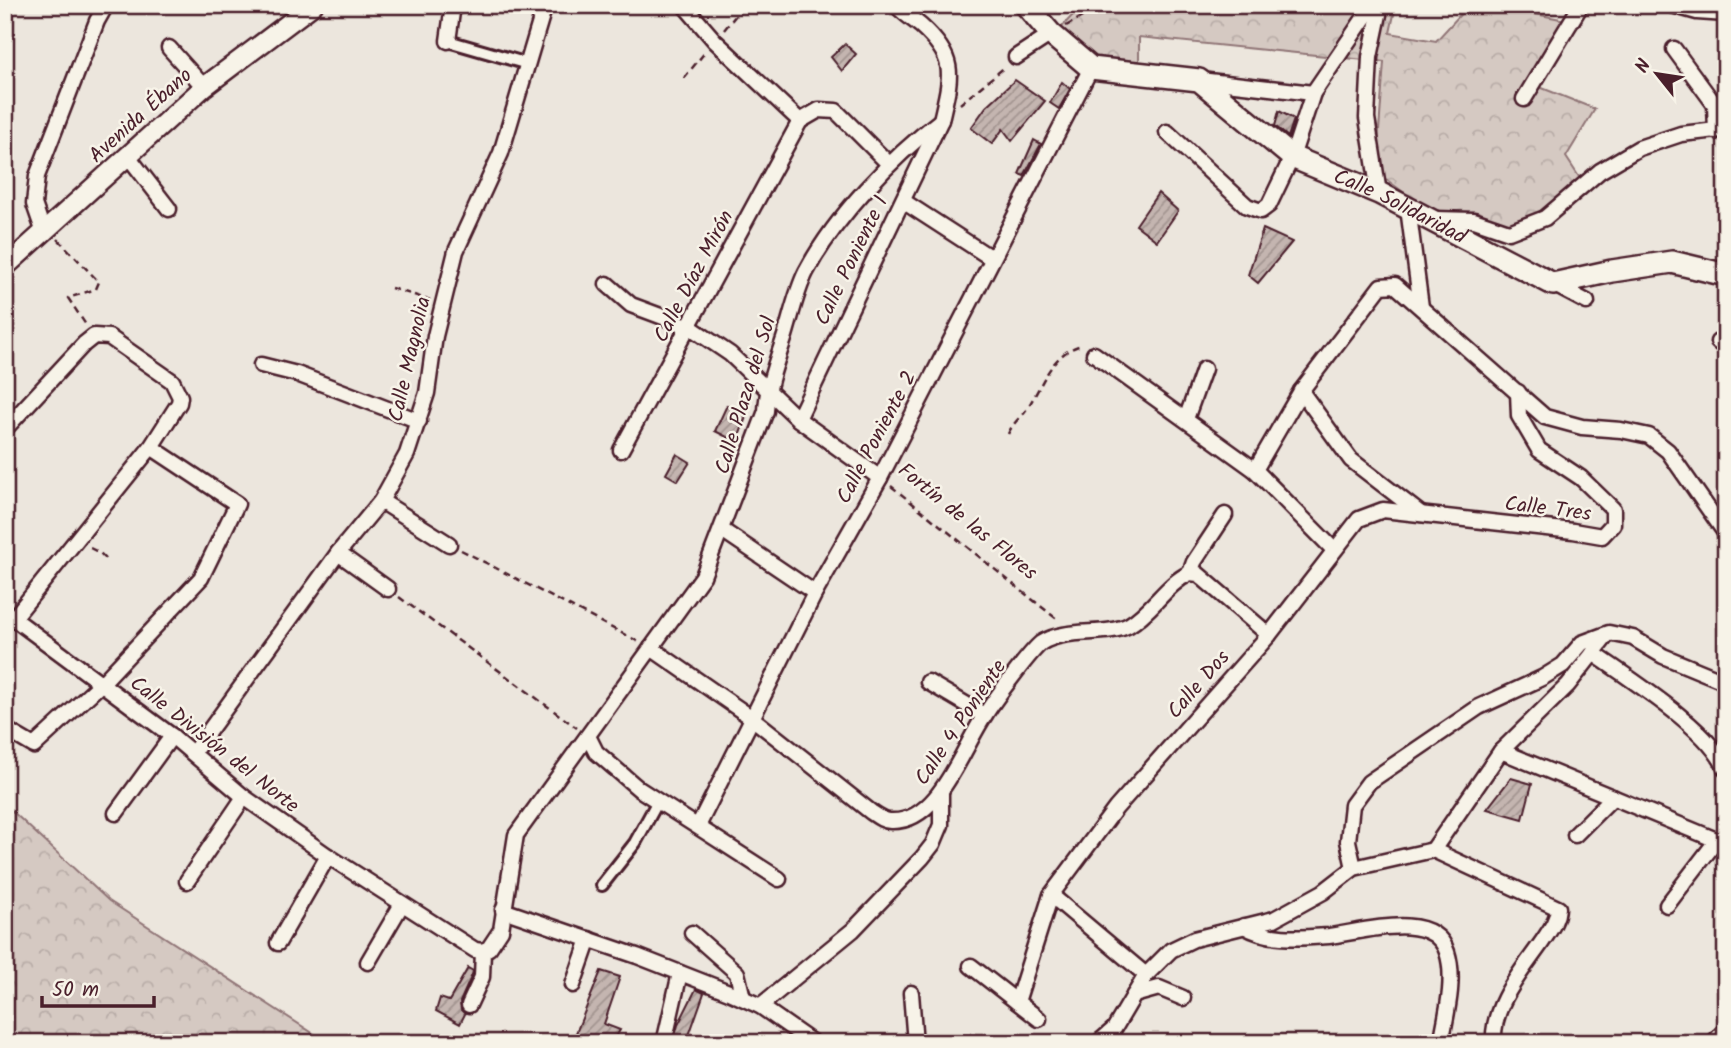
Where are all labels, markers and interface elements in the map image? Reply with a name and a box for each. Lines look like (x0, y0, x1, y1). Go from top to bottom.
north arrow (1622, 38, 1692, 108)
text: N (1628, 54, 1660, 79)
street label: Avenida Ébano (82, 60, 200, 172)
street label: Calle Solidaridad (1328, 161, 1472, 254)
street label: Calle Poniente 1 (807, 190, 898, 331)
street label: Calle Díaz Mirón (646, 205, 743, 349)
street label: Calle Magnolia (380, 293, 441, 425)
street label: Calle Plaza del Sol (707, 312, 786, 479)
street label: Calle Poniente 2 (828, 365, 926, 510)
street label: Fortín de las Flores (890, 455, 1044, 589)
street label: Calle Tres (1503, 488, 1593, 531)
street label: Calle Dos (1160, 643, 1239, 727)
street label: Calle 4 Poniente (907, 653, 1016, 793)
street label: Calle División del Norte (122, 668, 307, 822)
scale bar (42, 964, 154, 1008)
text: 50 m (52, 974, 99, 1007)

